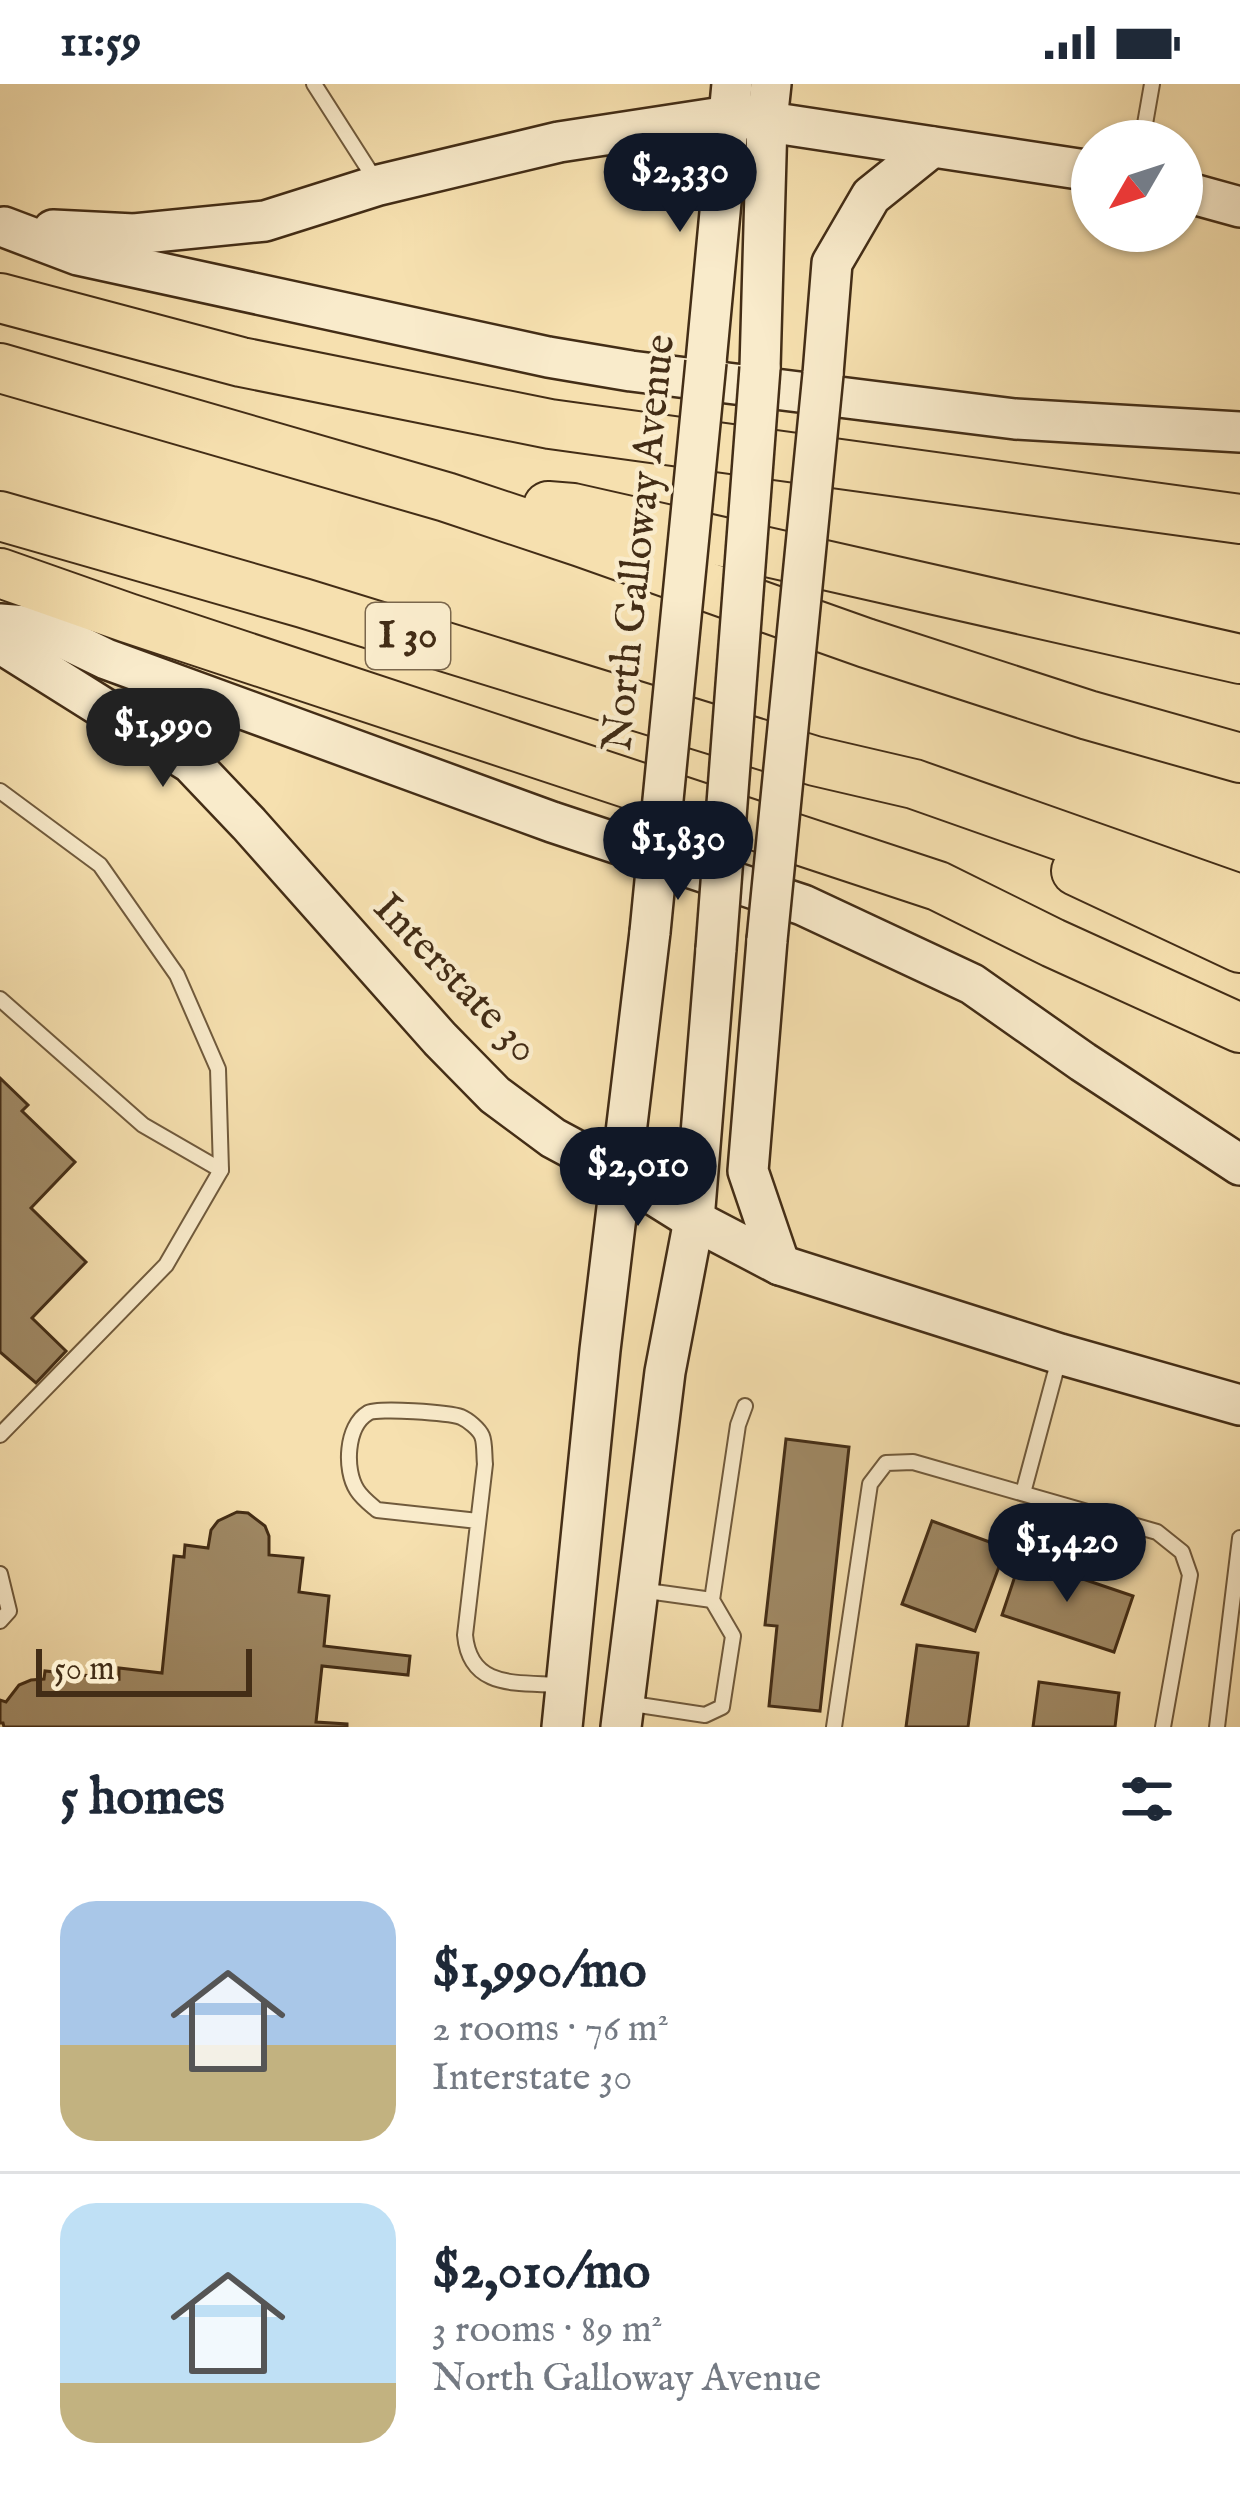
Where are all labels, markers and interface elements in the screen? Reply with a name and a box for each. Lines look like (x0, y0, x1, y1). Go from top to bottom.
text: 11:59 (60, 14, 141, 71)
north arrow (1071, 120, 1203, 252)
map controls (1071, 120, 1203, 252)
pin: $2,330 (582, 133, 778, 235)
text: $2,330 (631, 147, 729, 196)
street label: North Galloway Avenue (592, 332, 688, 754)
road number: I 30 (366, 603, 450, 669)
pin: $1,990 (65, 688, 261, 790)
text: $1,990 (113, 702, 213, 751)
pin: $1,830 (580, 801, 776, 903)
text: $1,830 (630, 815, 726, 864)
street label: Interstate 30 (361, 883, 549, 1075)
pin: $2,010 (540, 1127, 736, 1229)
text: $2,010 (587, 1141, 689, 1190)
pin: $1,420 (969, 1503, 1165, 1605)
text: $1,420 (1015, 1517, 1119, 1566)
scale bar (36, 1643, 252, 1696)
text: 50 m (54, 1649, 115, 1691)
icon: filters (1114, 1766, 1180, 1832)
text: 5 homes (60, 1767, 225, 1832)
text: $1,990/mo (432, 1940, 646, 2005)
icon: home (156, 1949, 300, 2093)
text: 2 rooms · 76 m² (432, 2005, 669, 2054)
text: Interstate 30 (432, 2054, 633, 2103)
text: $2,010/mo (432, 2241, 650, 2306)
icon: home (156, 2251, 300, 2395)
text: 3 rooms · 89 m² (432, 2306, 663, 2355)
text: North Galloway Avenue (432, 2355, 821, 2404)

